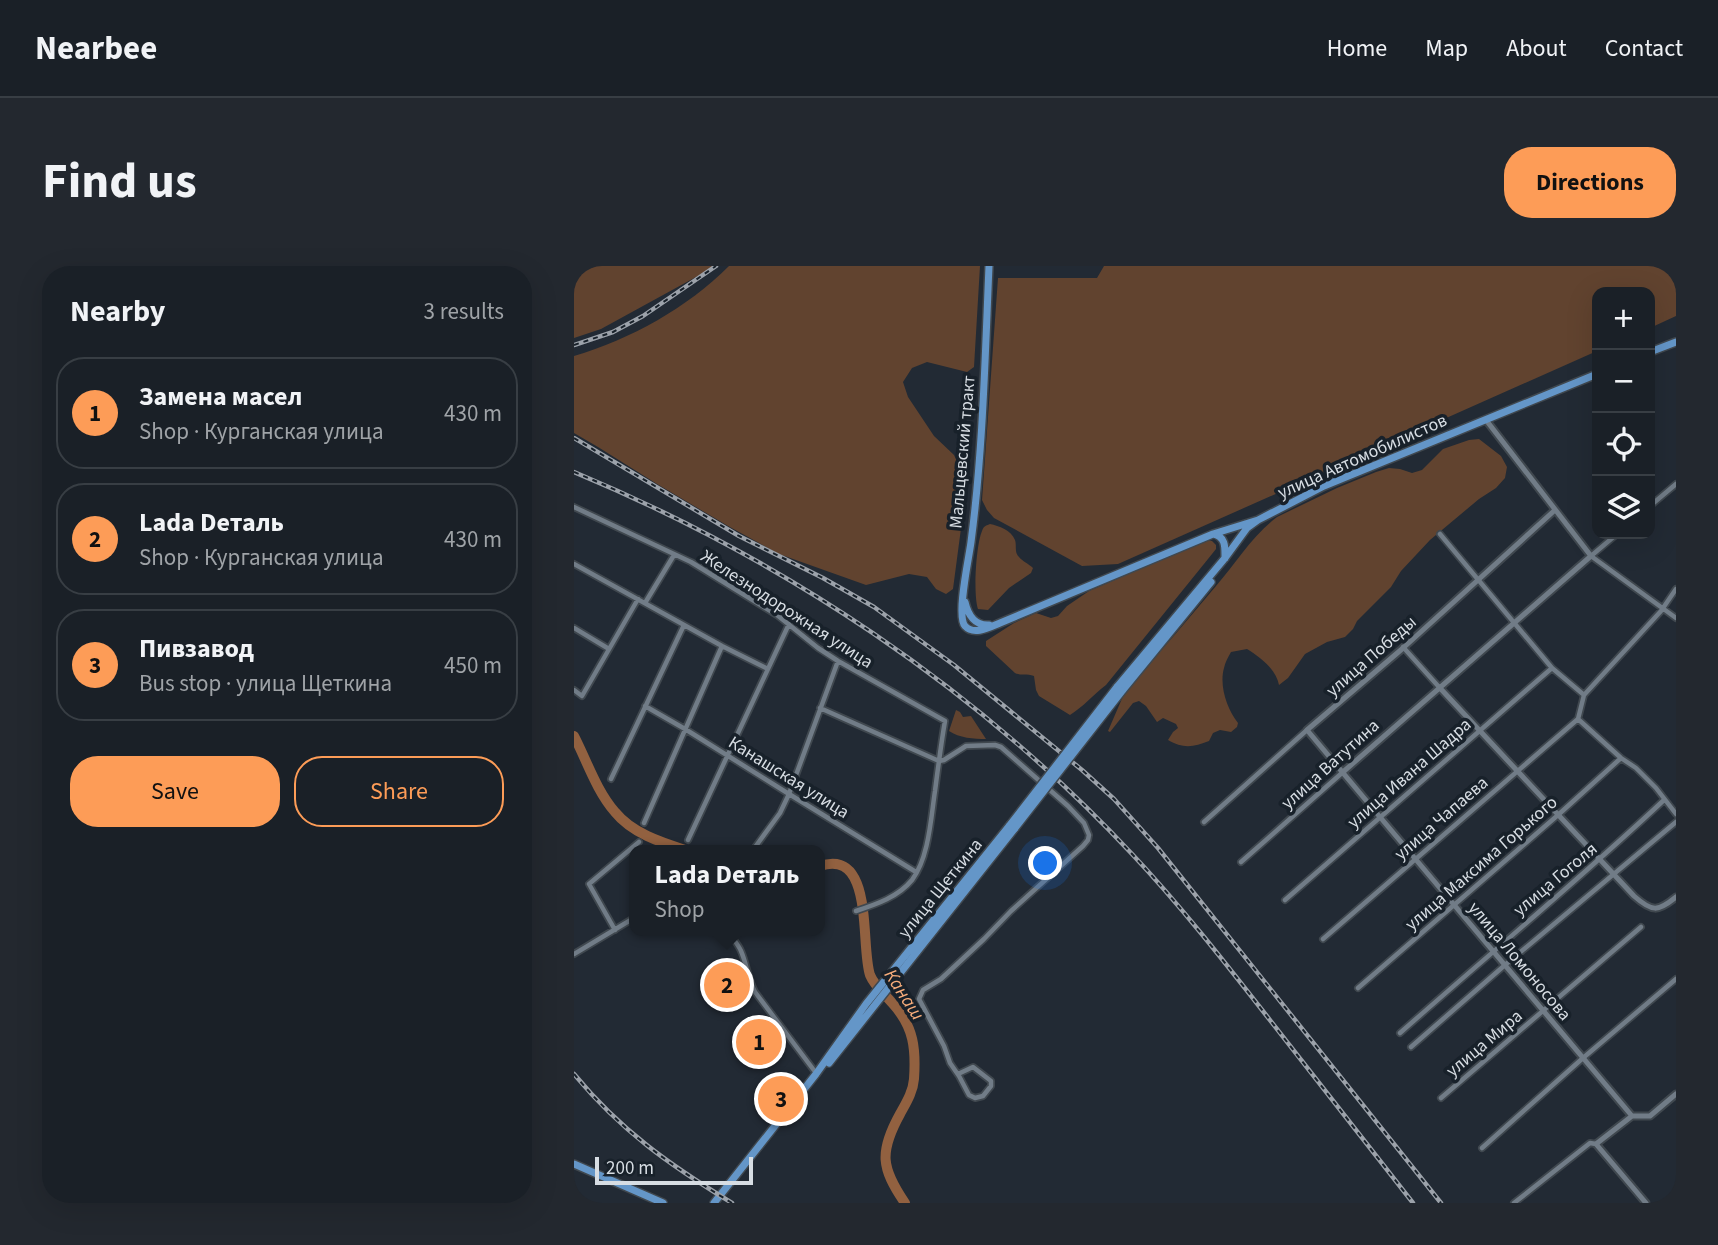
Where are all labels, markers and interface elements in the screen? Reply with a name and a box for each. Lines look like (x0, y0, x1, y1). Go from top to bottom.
text: Nearbee (35, 25, 157, 72)
text: Home (1327, 31, 1387, 66)
text: Map (1425, 31, 1468, 66)
text: About (1506, 31, 1567, 66)
text: Contact (1605, 31, 1683, 66)
text: Find us (42, 147, 197, 217)
button: Directions (1504, 147, 1676, 218)
map controls (1592, 287, 1655, 539)
button: + (1592, 287, 1655, 350)
text: Nearby (70, 290, 165, 333)
text: 3 results (424, 295, 504, 328)
button: − (1592, 350, 1655, 413)
street label: Мальцевский тракт (943, 374, 982, 530)
text: Замена масел (139, 378, 302, 415)
text: 1 (89, 397, 101, 430)
text: 430 m (444, 397, 502, 430)
street label: улица Автомобилистов (1274, 408, 1451, 505)
button: locate (1592, 413, 1655, 476)
text: Shop · Курганская улица (139, 415, 384, 448)
button: layers (1592, 476, 1655, 539)
text: Lada Dеталь (139, 504, 284, 541)
text: 2 (89, 523, 101, 556)
text: 430 m (444, 523, 502, 556)
text: Shop · Курганская улица (139, 541, 384, 574)
street label: Железнодорожная улица (696, 544, 878, 675)
street label: улица Победы (1321, 610, 1422, 703)
text: Пивзавод (139, 630, 254, 667)
text: 3 (89, 649, 101, 682)
text: 450 m (444, 649, 502, 682)
text: Bus stop · улица Щеткина (139, 667, 392, 700)
street label: улица Ивана Шадра (1342, 712, 1477, 834)
street label: улица Ватутина (1276, 713, 1385, 815)
street label: Канашская улица (723, 730, 854, 825)
button: Save (70, 756, 280, 827)
button: Share (294, 756, 504, 827)
street label: улица Чапаева (1389, 771, 1494, 866)
street label: улица Максима Горького (1400, 790, 1563, 937)
street label: улица Щеткина (892, 833, 989, 944)
street label: улица Гоголя (1508, 837, 1603, 922)
popup (629, 845, 825, 936)
your location (1028, 846, 1062, 880)
text: Lada Dеталь (655, 856, 799, 893)
text: Shop (655, 893, 705, 926)
street label: улица Ломоносова (1462, 896, 1577, 1026)
pin: 2 (704, 959, 750, 1011)
water label: Канаш (877, 964, 930, 1026)
street label: улица Мира (1441, 1004, 1528, 1083)
pin: 1 (736, 1016, 782, 1068)
pin: 3 (758, 1073, 804, 1125)
scale bar (595, 1154, 752, 1186)
text: 200 m (606, 1155, 654, 1182)

